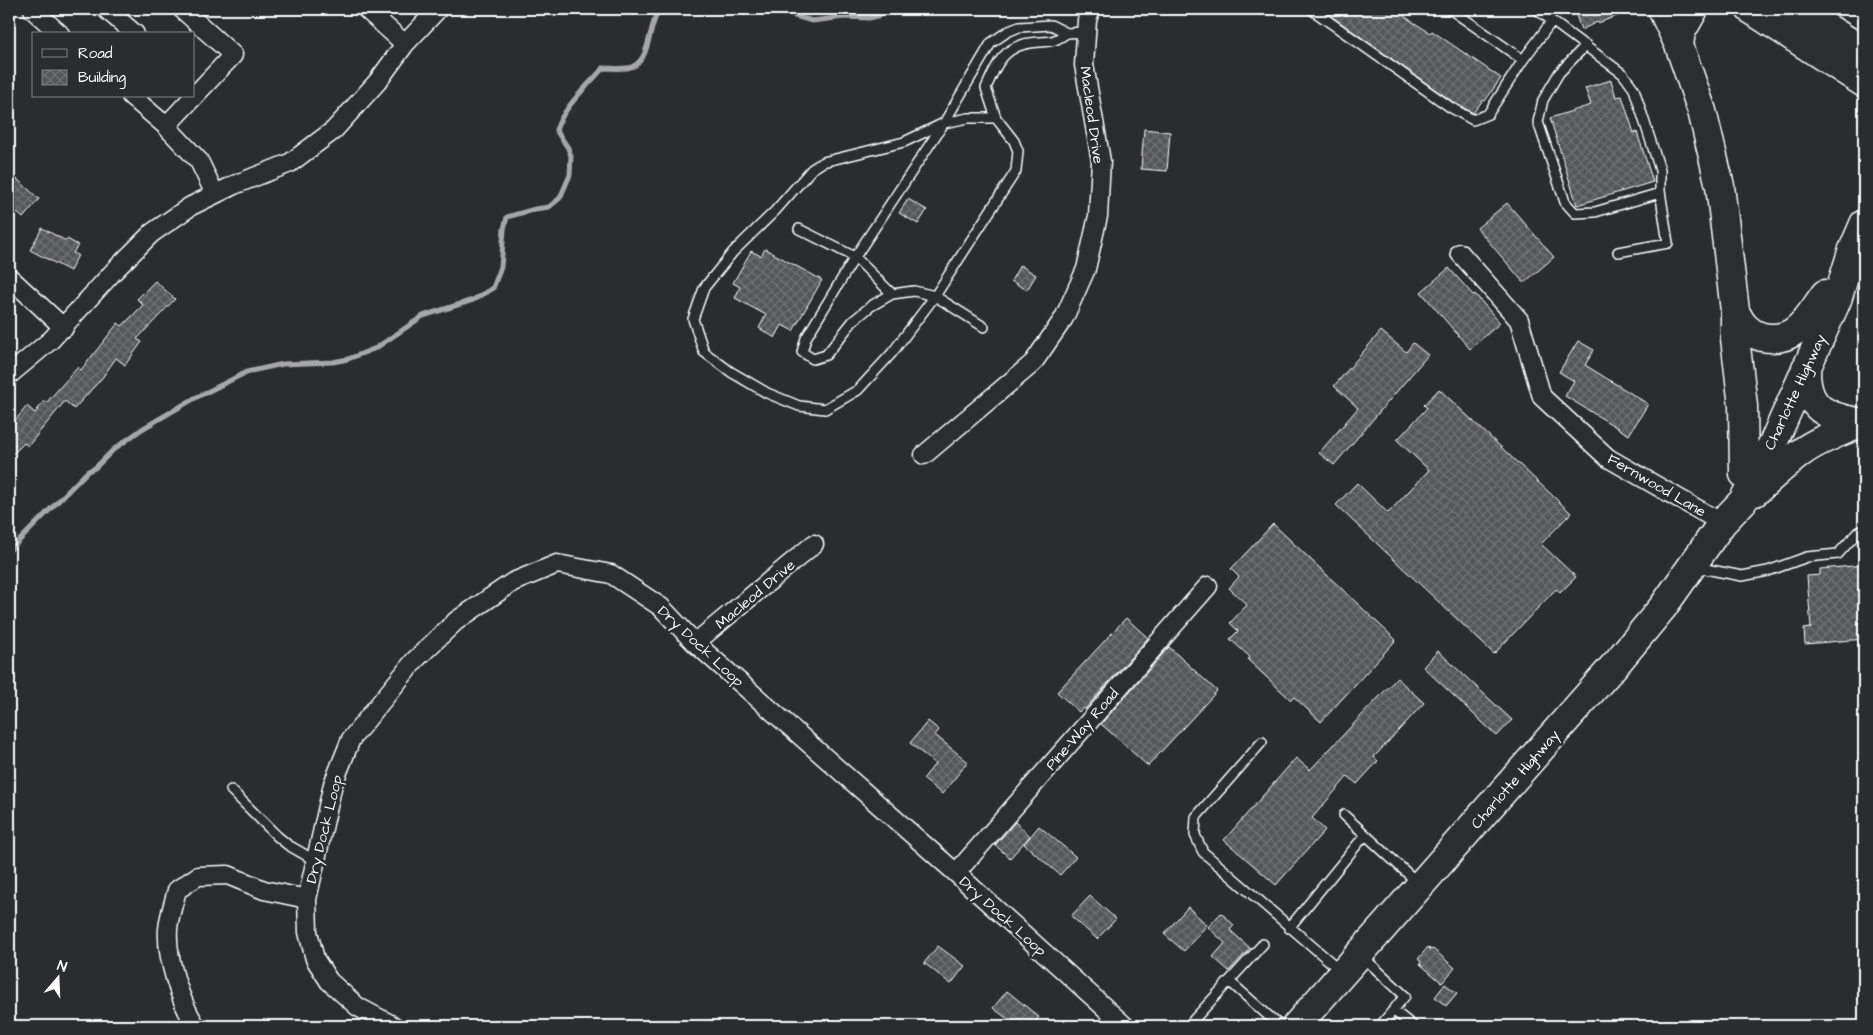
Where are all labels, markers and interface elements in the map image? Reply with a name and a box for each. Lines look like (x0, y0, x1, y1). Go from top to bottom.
legend (32, 32, 195, 98)
text: Road (78, 43, 113, 64)
street label: Macleod Drive (1074, 65, 1109, 165)
text: Building (78, 67, 126, 89)
street label: Charlotte Highway (1759, 331, 1832, 454)
street label: Fernwood Lane (1604, 449, 1710, 522)
street label: Macleod Drive (711, 555, 800, 634)
street label: Dry Dock Loop (652, 601, 748, 693)
street label: Pine-Way Road (1041, 684, 1125, 776)
street label: Charlotte Highway (1466, 725, 1565, 834)
street label: Dry Dock Loop (301, 773, 349, 886)
street label: Dry Dock Loop (954, 872, 1051, 962)
north arrow (32, 952, 82, 1002)
text: N (54, 956, 70, 978)

